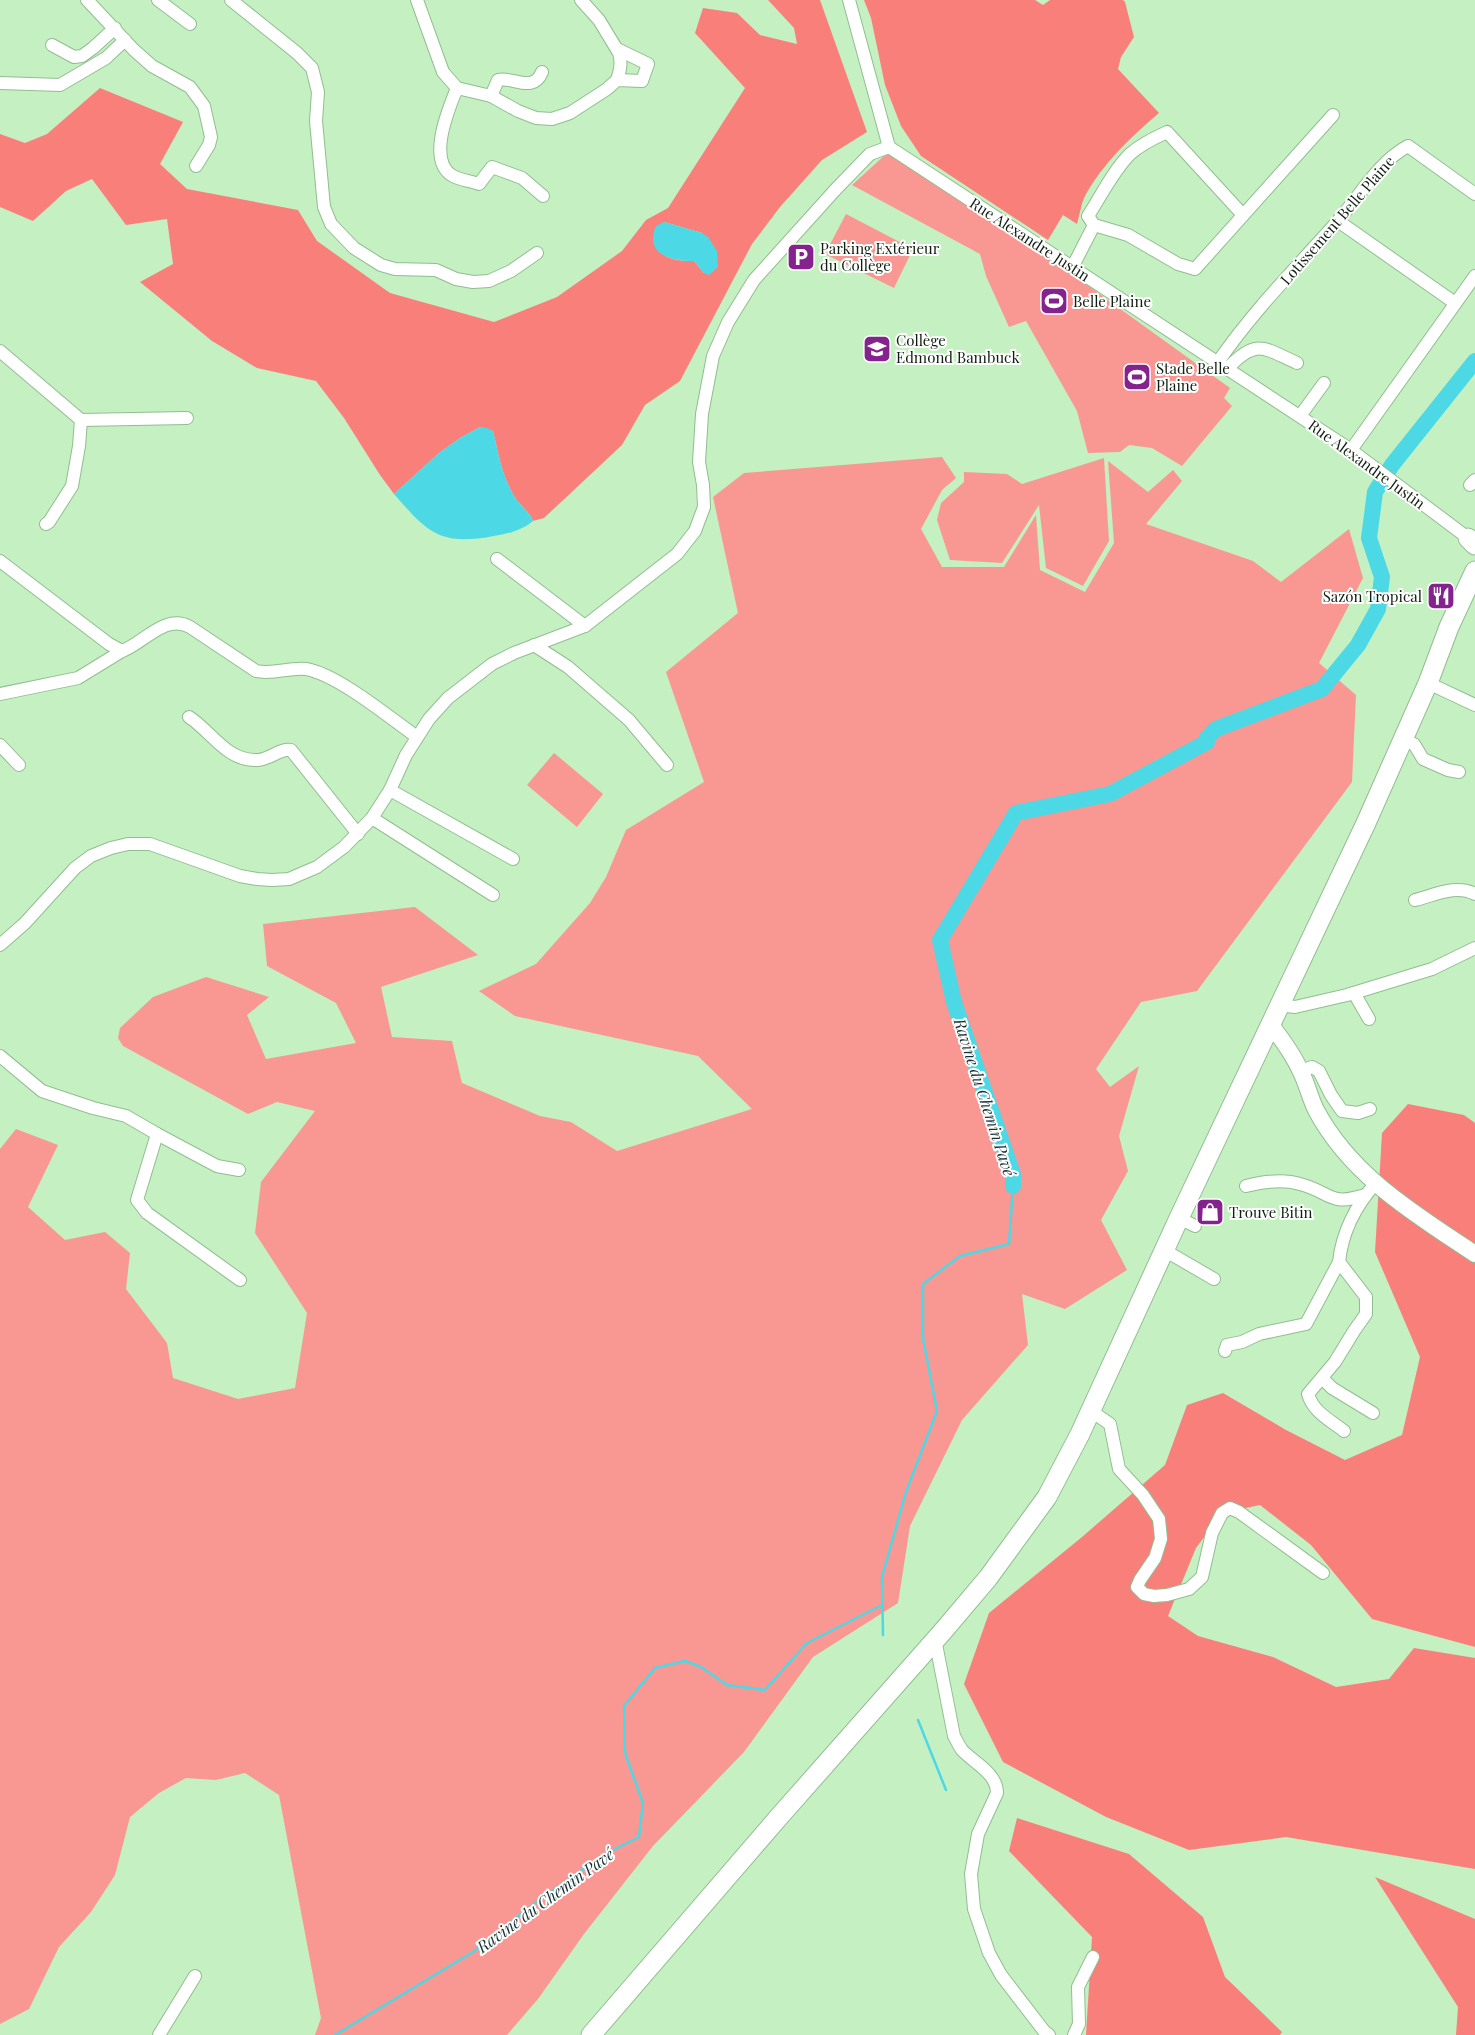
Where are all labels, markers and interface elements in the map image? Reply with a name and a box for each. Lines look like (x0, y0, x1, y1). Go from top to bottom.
street label: Lotissement Belle Plaine (1276, 151, 1398, 289)
street label: Rue Alexandre Justin (966, 193, 1094, 285)
place label: Parking Extérieur du Collège (820, 238, 940, 275)
parking icon: Parking Extérieur du Collège (786, 242, 816, 272)
sports icon: Belle Plaine (1039, 286, 1069, 316)
place label: Belle Plaine (1073, 291, 1151, 311)
place label: Collège Edmond Bambuck (896, 330, 1020, 367)
school or university icon: Collège Edmond Bambuck (862, 334, 892, 364)
place label: Stade Belle Plaine (1156, 358, 1230, 395)
sports icon: Stade Belle Plaine (1122, 362, 1152, 392)
street label: Rue Alexandre Justin (1305, 415, 1429, 513)
restaurant icon: Sazón Tropical (1426, 581, 1456, 611)
place label: Sazón Tropical (1323, 586, 1422, 606)
water label: Ravine du Chemin Pavé (949, 1015, 1021, 1180)
shop icon: Trouve Bitin (1195, 1197, 1225, 1227)
place label: Trouve Bitin (1229, 1202, 1313, 1222)
water label: Ravine du Chemin Pavé (471, 1842, 619, 1957)

